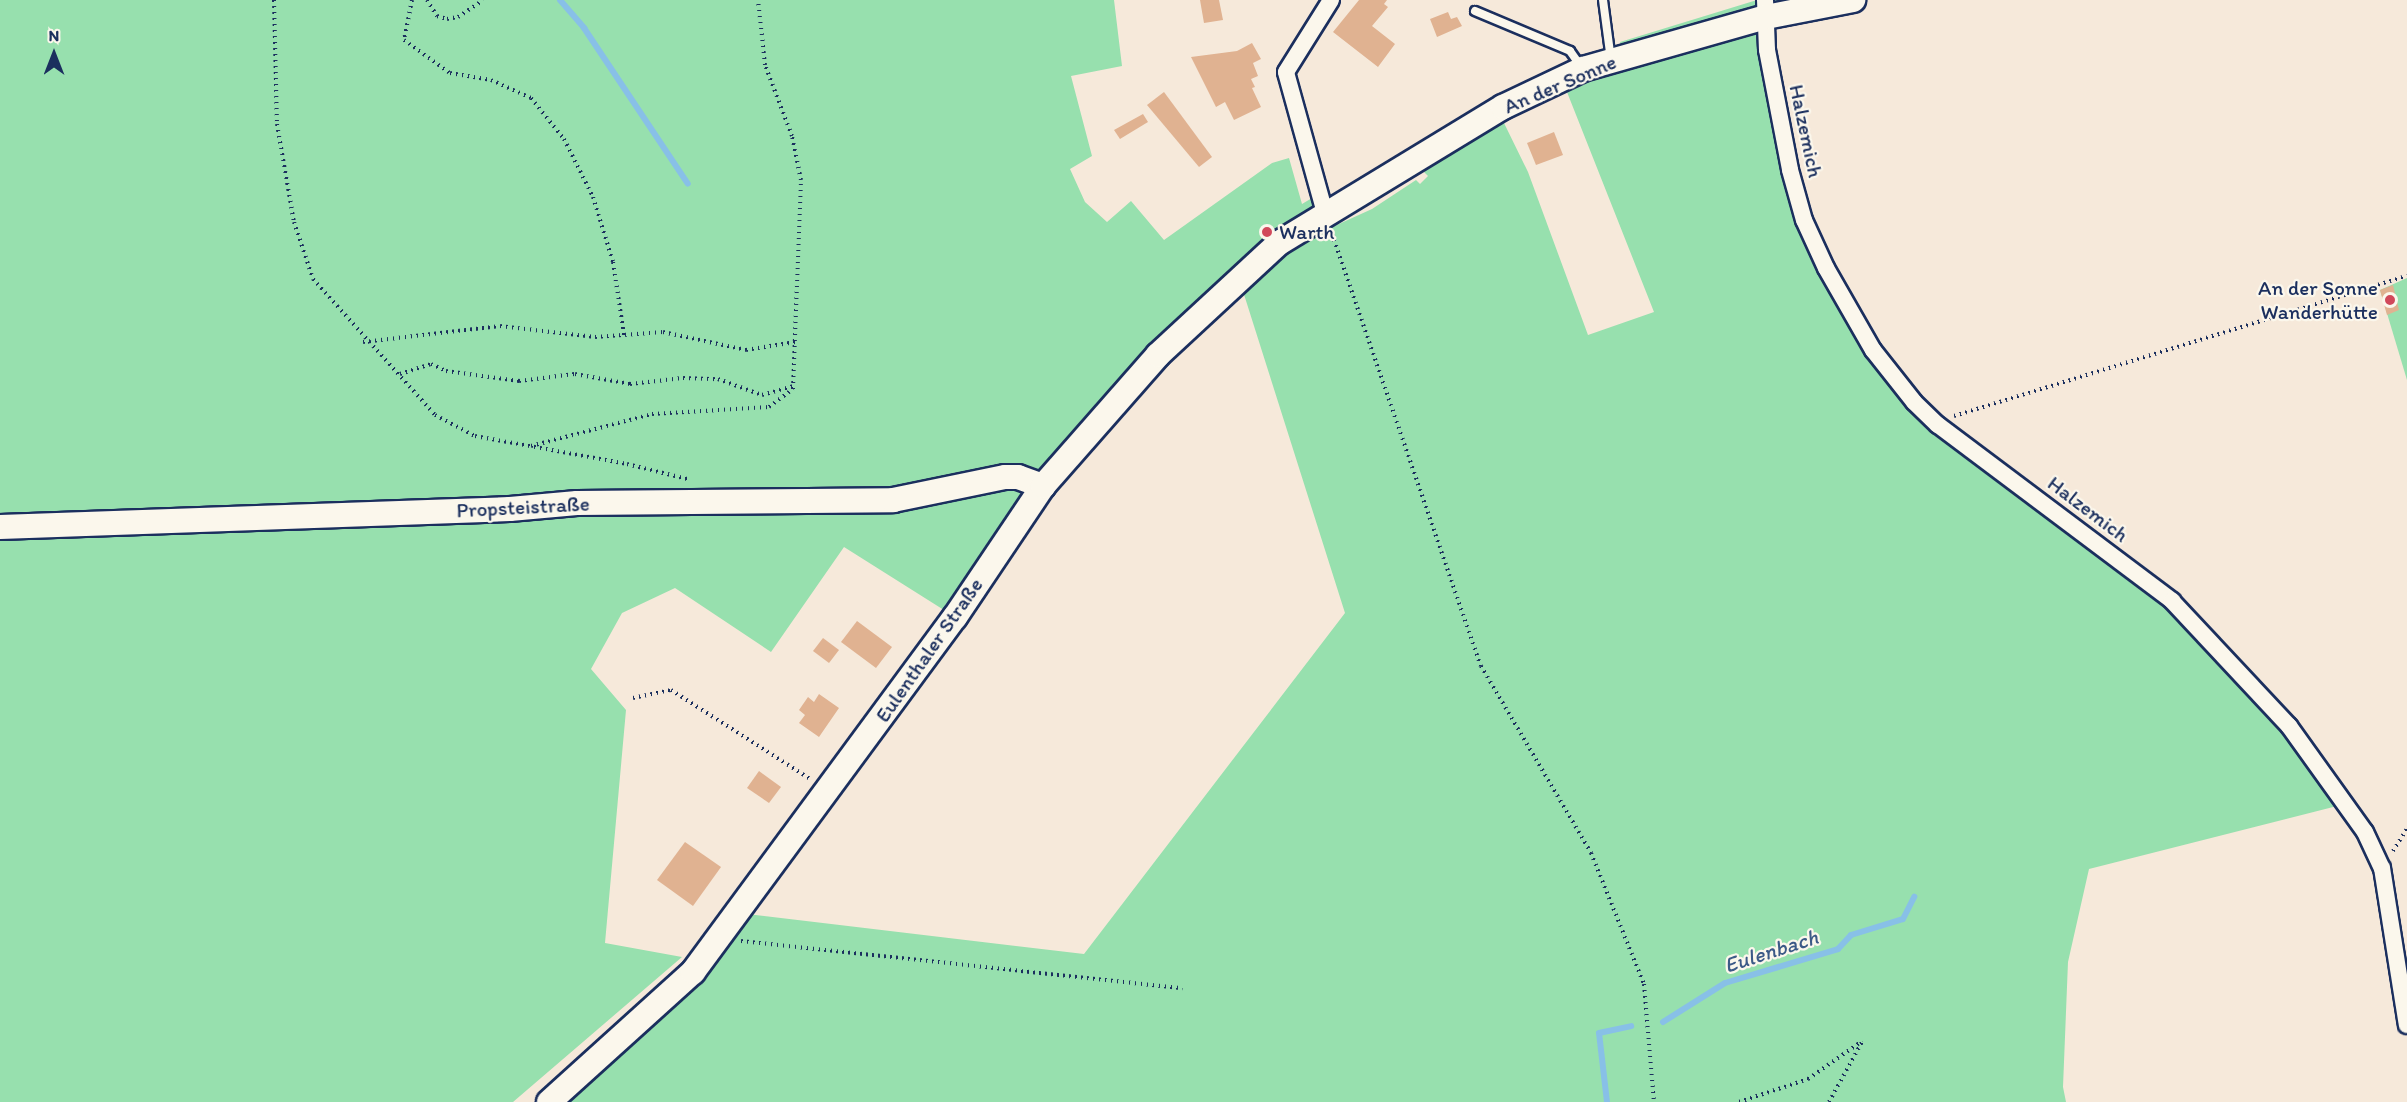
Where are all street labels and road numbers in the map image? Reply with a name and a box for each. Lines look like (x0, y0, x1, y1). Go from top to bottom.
street label: An der Sonne (1500, 49, 1620, 119)
street label: Halzemich (1784, 82, 1828, 180)
street label: Halzemich (2043, 470, 2133, 548)
street label: Propsteistraße (456, 491, 590, 523)
street label: Eulenthaler Straße (870, 573, 988, 727)

